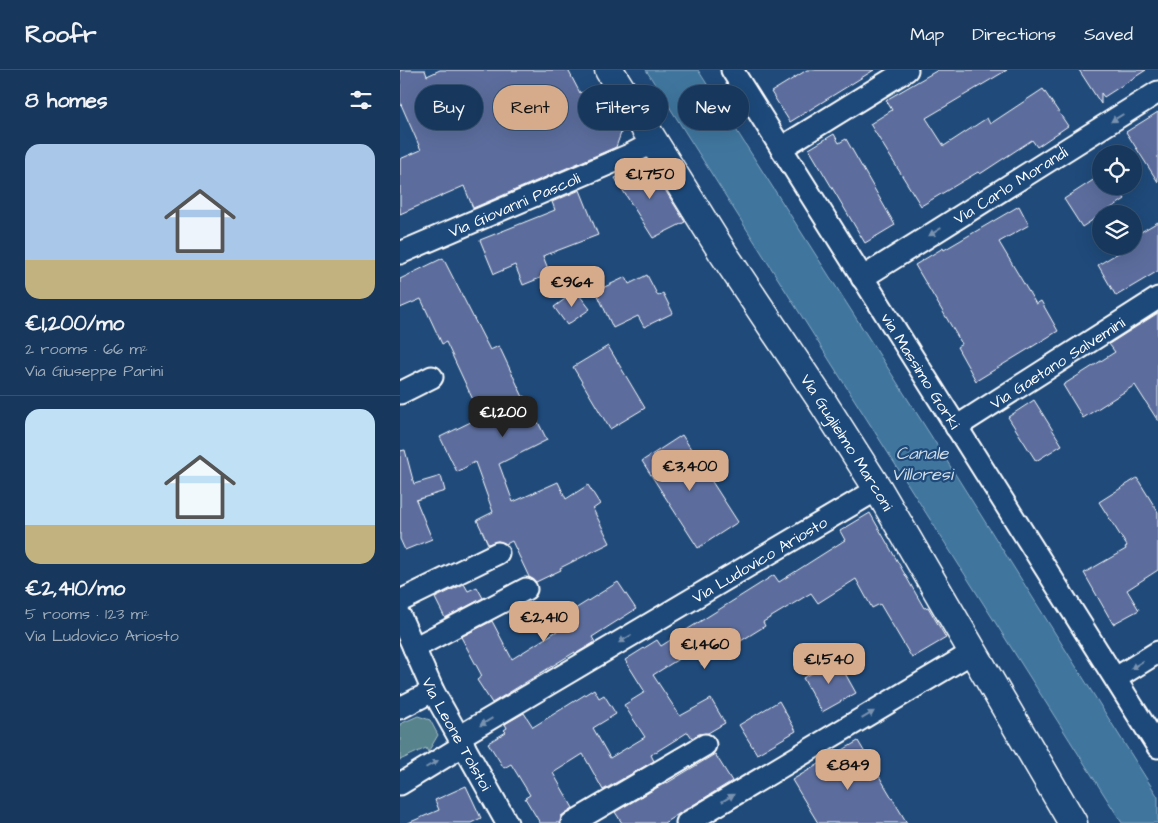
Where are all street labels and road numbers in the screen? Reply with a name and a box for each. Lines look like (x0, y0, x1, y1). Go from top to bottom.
street label: Via Carlo Morandi (949, 141, 1073, 230)
street label: Via Giovanni Pascoli (445, 167, 584, 243)
street label: via Massimo Gorki (875, 308, 966, 434)
street label: Via Gaetano Salvemini (986, 312, 1130, 415)
street label: Via Guglielmo Marconi (795, 370, 899, 516)
street label: Via Ludovico Ariosto (688, 511, 832, 609)
street label: Via Leone Tolstoi (416, 674, 497, 795)

